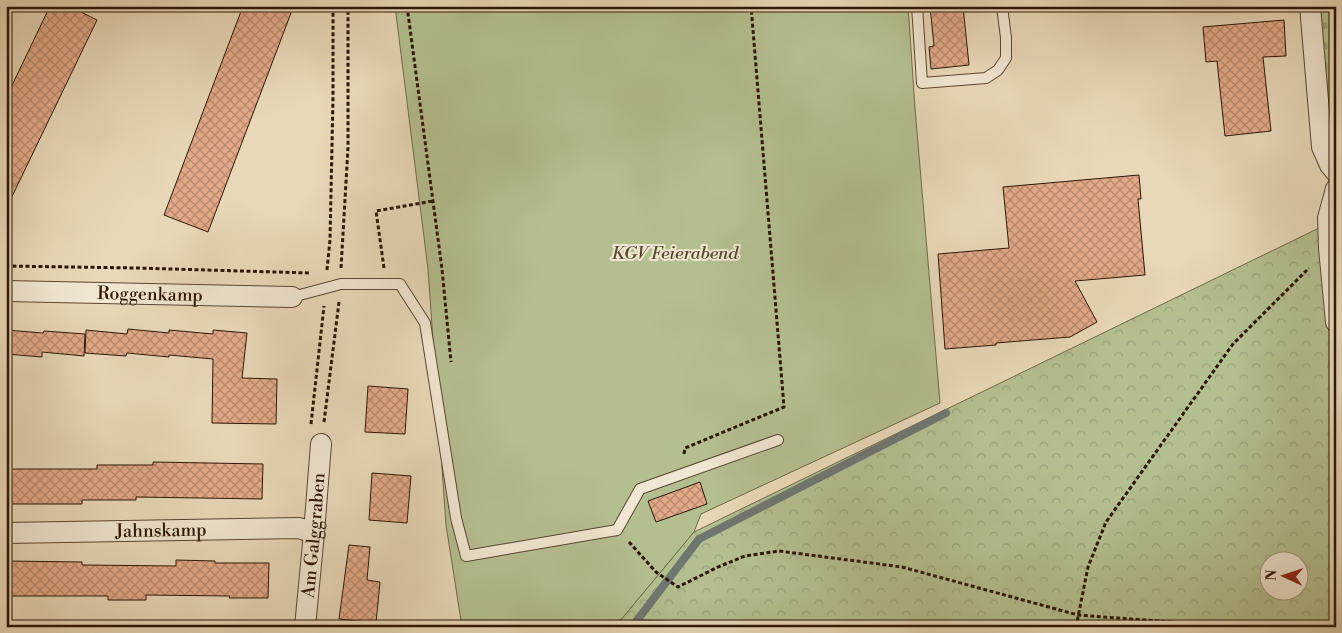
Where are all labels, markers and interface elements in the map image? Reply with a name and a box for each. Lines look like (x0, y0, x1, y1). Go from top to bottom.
park label: KGV Feierabend (612, 242, 739, 265)
street label: Roggenkamp (97, 281, 203, 307)
street label: Am Galggraben (296, 472, 330, 600)
street label: Jahnskamp (114, 518, 207, 543)
north arrow (1260, 550, 1310, 600)
text: N (1263, 569, 1281, 581)

